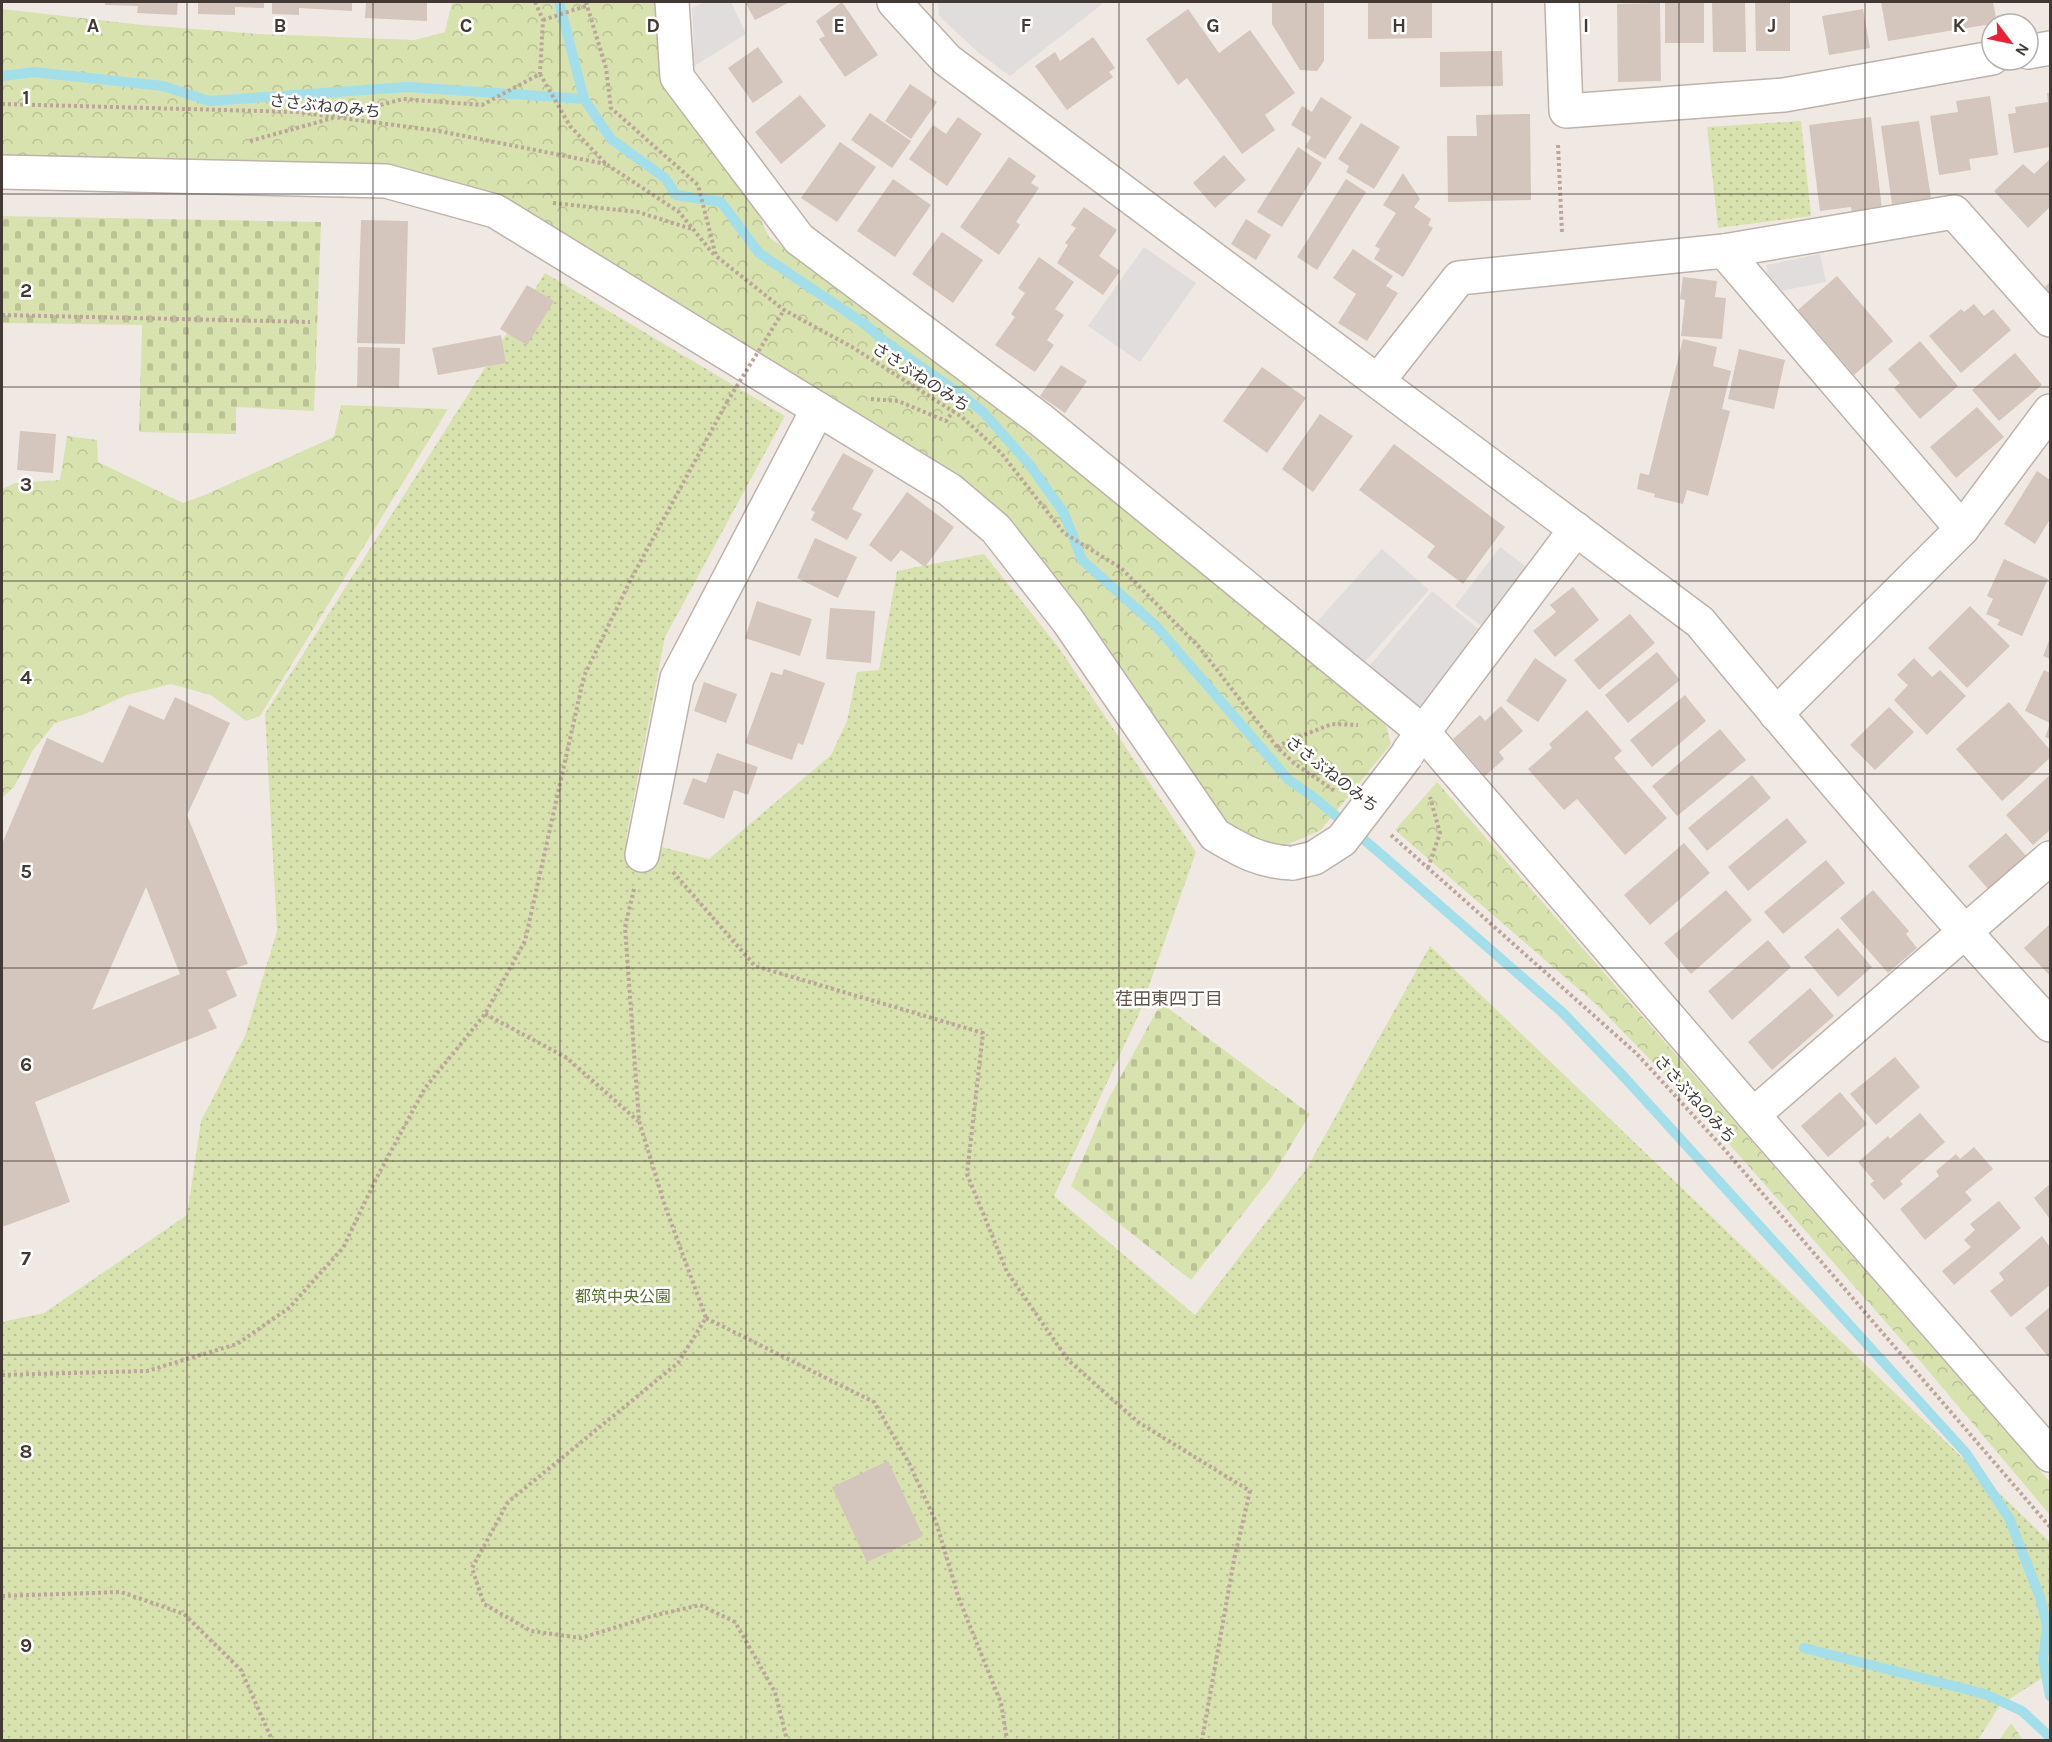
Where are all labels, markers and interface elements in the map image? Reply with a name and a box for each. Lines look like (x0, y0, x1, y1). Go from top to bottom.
north arrow (1980, 12, 2040, 72)
text: A (87, 14, 100, 37)
text: B (274, 14, 286, 37)
text: C (460, 14, 472, 37)
text: D (646, 14, 660, 37)
text: E (833, 14, 845, 37)
text: F (1021, 14, 1032, 37)
text: G (1206, 14, 1220, 37)
text: H (1392, 14, 1406, 37)
text: I (1583, 14, 1589, 37)
text: J (1768, 14, 1776, 37)
text: K (1952, 14, 1966, 37)
text: N (2011, 40, 2033, 60)
text: 1 (22, 86, 30, 109)
street label: ささぶねのみち (268, 91, 382, 121)
text: 2 (20, 279, 32, 302)
street label: ささぶねのみち (869, 339, 973, 415)
text: 3 (20, 473, 32, 496)
text: 4 (20, 666, 32, 689)
street label: ささぶねのみち (1282, 732, 1382, 816)
text: 5 (20, 860, 32, 883)
district label: 荏田東四丁目 (1115, 988, 1223, 1010)
street label: ささぶねのみち (1650, 1051, 1740, 1147)
text: 6 (20, 1053, 32, 1076)
text: 7 (21, 1247, 31, 1270)
park label: 都筑中央公園 (575, 1287, 671, 1306)
text: 8 (20, 1440, 32, 1463)
text: 9 (20, 1634, 32, 1657)

